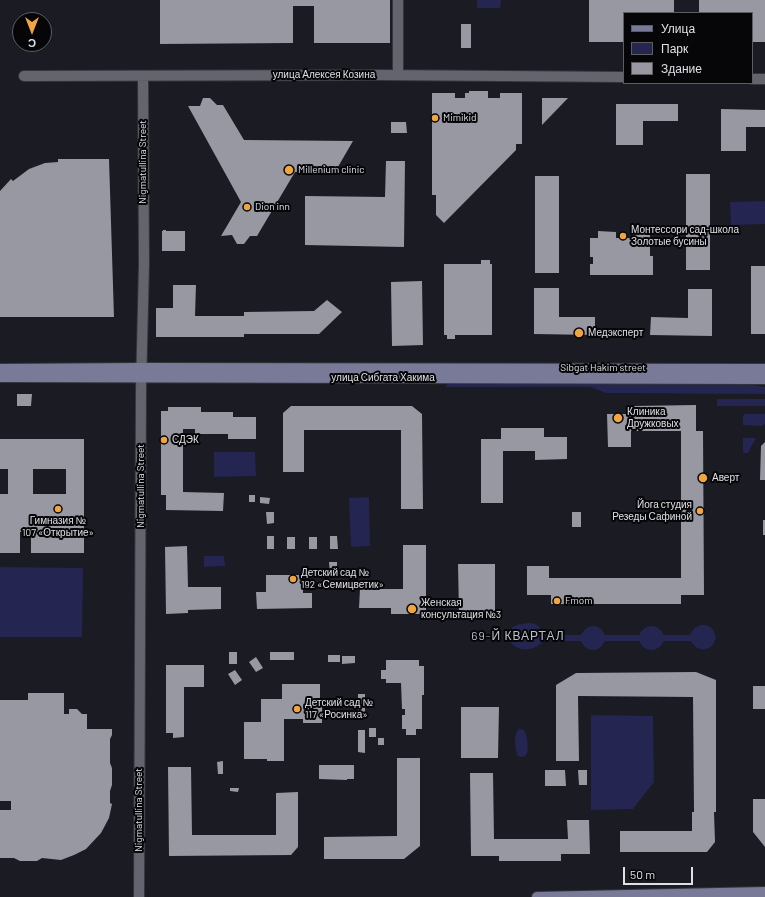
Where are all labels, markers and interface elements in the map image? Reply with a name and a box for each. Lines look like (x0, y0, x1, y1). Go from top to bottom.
north arrow (12, 12, 52, 52)
legend (623, 12, 753, 84)
text: Улица (661, 21, 695, 35)
text: С (28, 37, 36, 50)
text: Парк (661, 41, 688, 55)
text: Здание (661, 61, 702, 75)
street label: улица Алексея Козина (273, 69, 375, 81)
place label: Mimikid (443, 112, 477, 124)
marker: Mimikid (430, 113, 440, 123)
street label: Nigmatullina Street (137, 120, 149, 204)
marker: Millenium clinic (283, 164, 295, 176)
place label: Millenium clinic (298, 164, 364, 176)
place label: Dion inn (255, 201, 290, 213)
marker: Dion inn (242, 202, 252, 212)
place label: Монтессори сад-школа Золотые бусины (631, 224, 739, 248)
marker: Монтессори сад-школа Золотые бусины (618, 231, 628, 241)
marker: Медэксперт (573, 327, 585, 339)
place label: Медэксперт (588, 327, 643, 339)
street label: Sibgat Hakim street (560, 362, 646, 374)
street label: улица Сибгата Хакима (331, 372, 435, 384)
place label: Клиника Дружковых (627, 406, 679, 430)
marker: Клиника Дружковых (612, 412, 624, 424)
place label: СДЭК (172, 434, 199, 446)
marker: СДЭК (159, 435, 169, 445)
street label: Nigmatullina Street (135, 444, 147, 528)
marker: Аверт (697, 472, 709, 484)
place label: Аверт (712, 472, 739, 484)
place label: Йога студия Резеды Сафиной (612, 499, 692, 522)
marker: Гимназия № 107 «Открытие» (53, 504, 63, 514)
marker: Йога студия Резеды Сафиной (695, 506, 705, 516)
place label: Гимназия № 107 «Открытие» (22, 515, 94, 538)
place label: Детский сад № 192 «Семицветик» (301, 567, 384, 590)
marker: Детский сад № 192 «Семицветик» (288, 574, 298, 584)
place label: Fmom (565, 595, 592, 607)
marker: Fmom (552, 596, 562, 606)
place label: Женская консультация №3 (421, 597, 501, 620)
marker: Женская консультация №3 (406, 603, 418, 615)
district label: 69-Й КВАРТАЛ (471, 629, 565, 643)
place label: Детский сад № 117 «Росинка» (305, 697, 373, 720)
marker: Детский сад № 117 «Росинка» (292, 704, 302, 714)
street label: Nigmatullina Street (133, 768, 145, 852)
scale bar (625, 859, 695, 885)
text: 50 m (630, 867, 655, 881)

